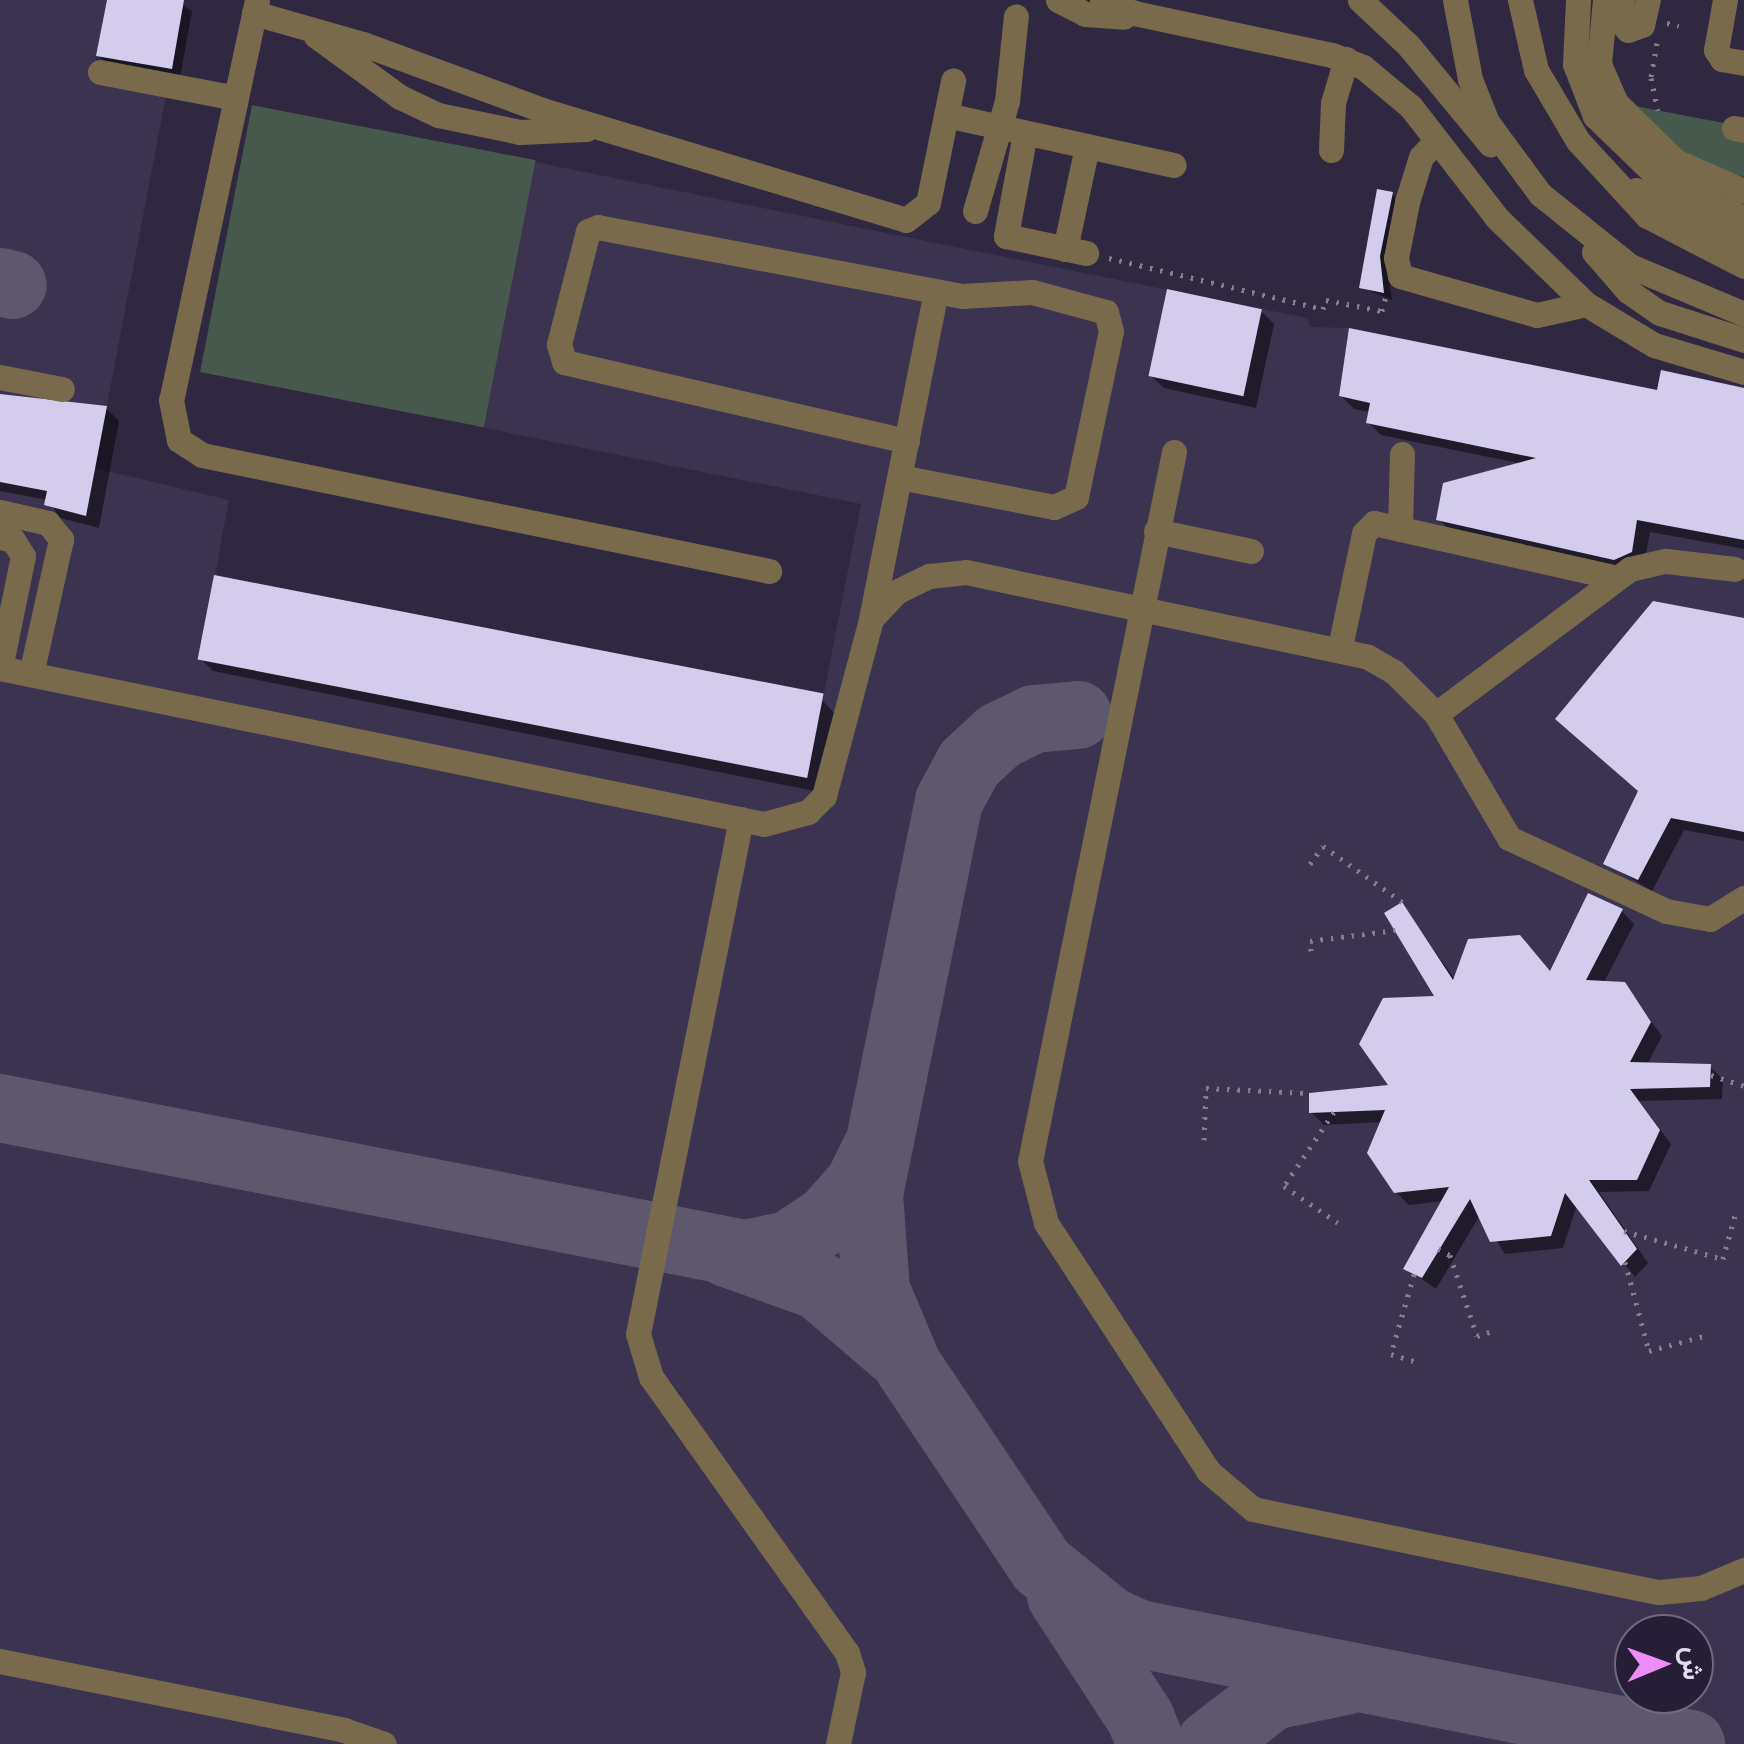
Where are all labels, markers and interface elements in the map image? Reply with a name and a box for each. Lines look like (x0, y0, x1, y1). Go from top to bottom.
north arrow (1614, 1614, 1714, 1714)
text: ش (1676, 1646, 1709, 1681)

